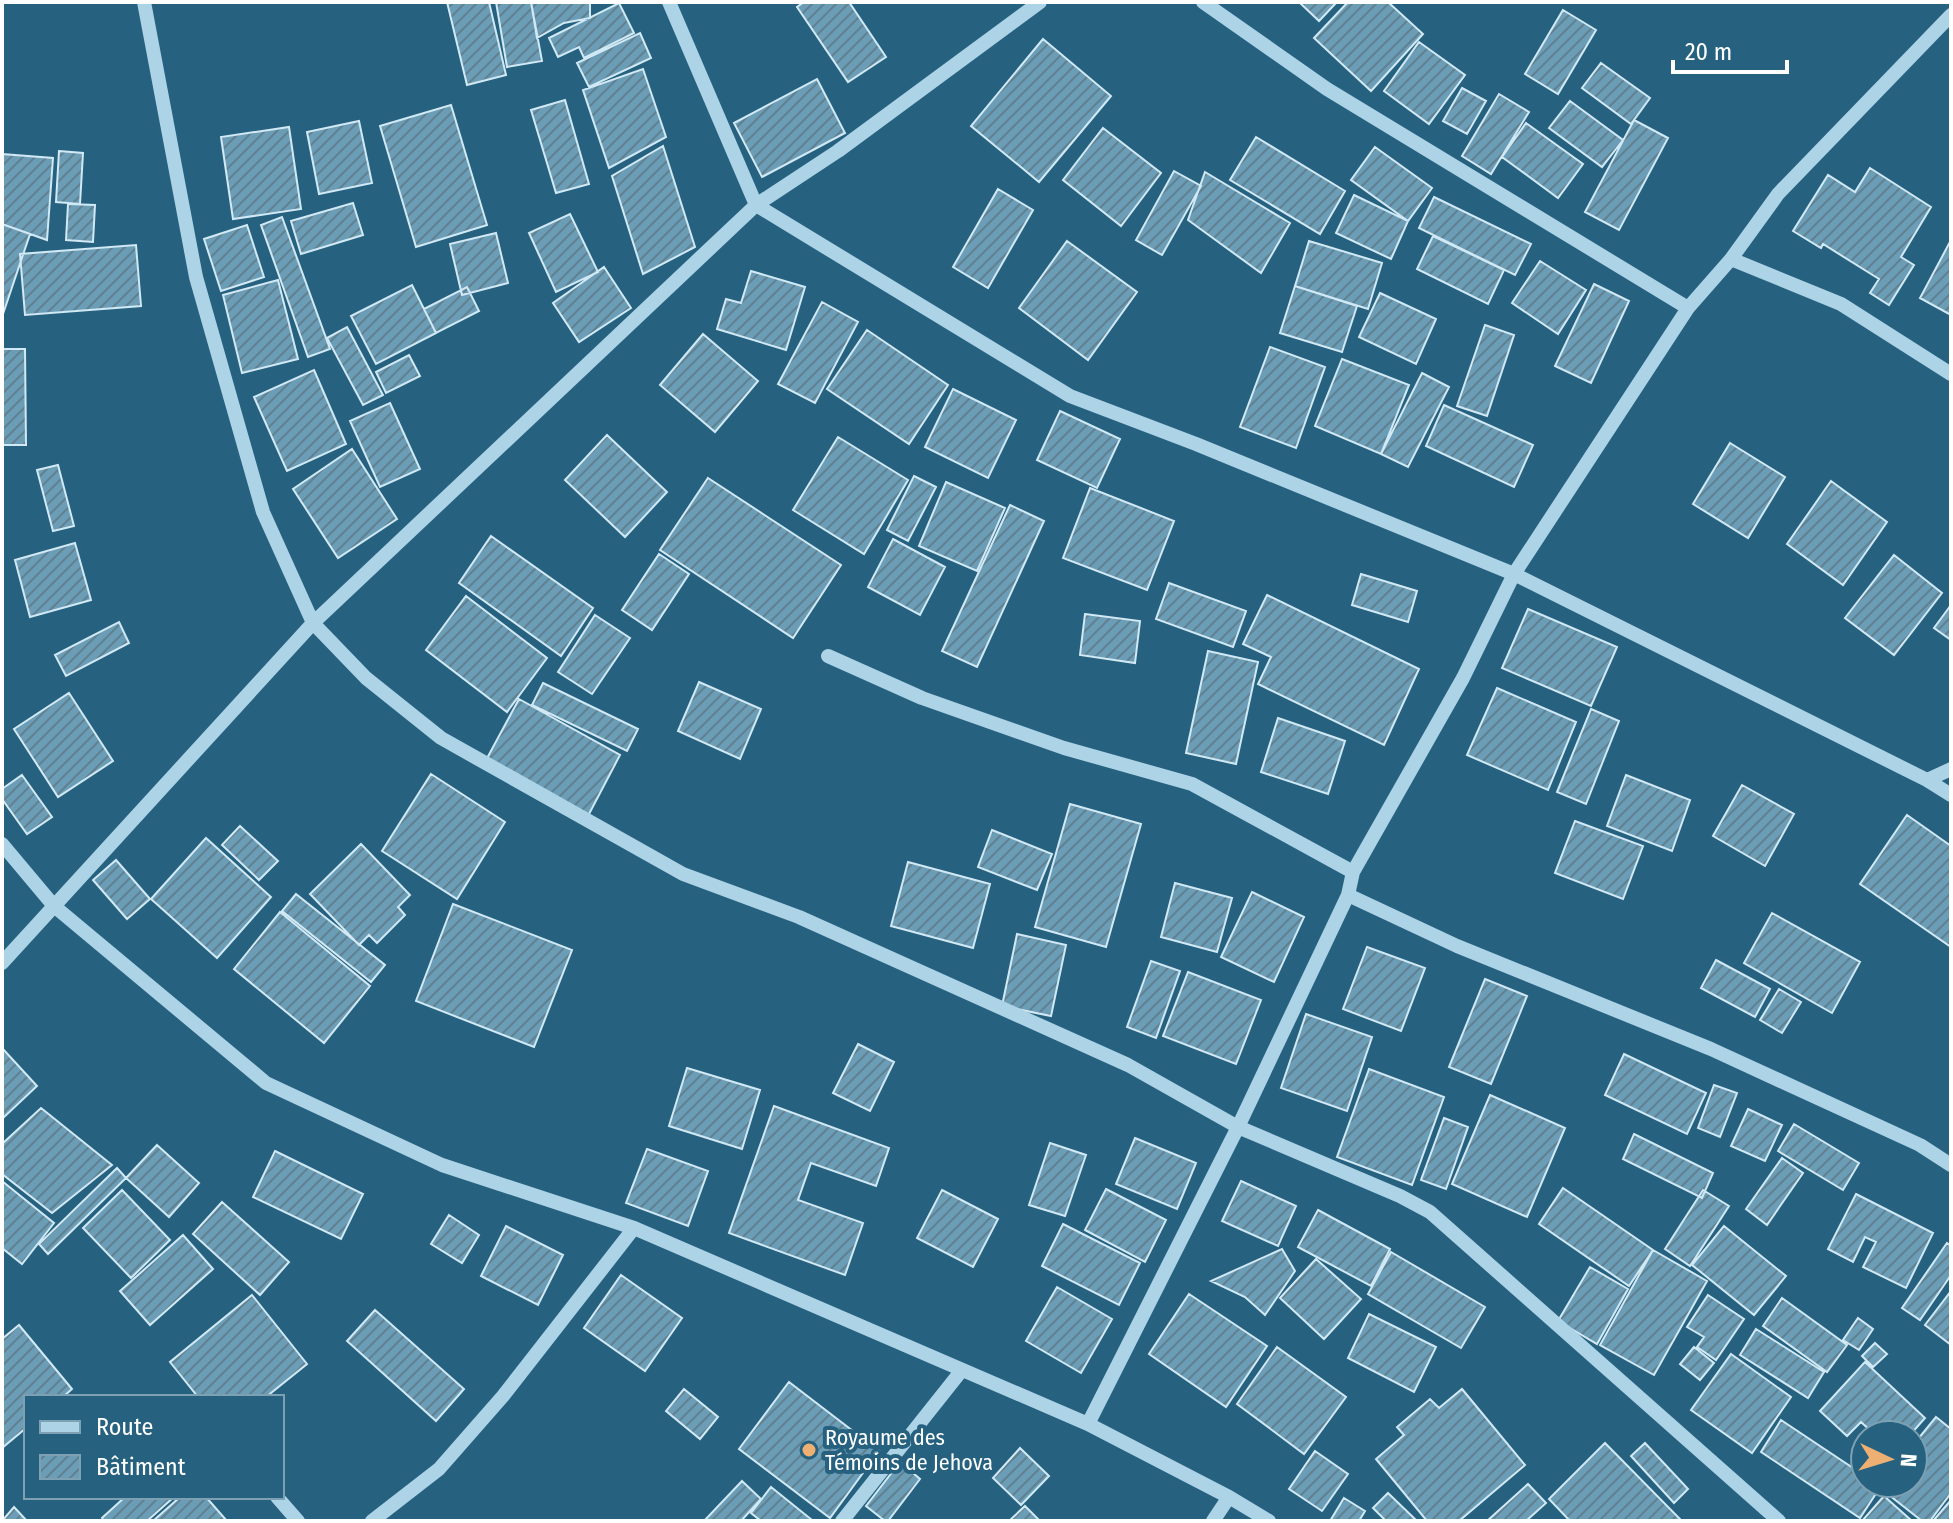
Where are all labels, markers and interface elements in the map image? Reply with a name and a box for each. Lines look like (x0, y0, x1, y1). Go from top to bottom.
scale bar (1673, 24, 1787, 74)
text: 20 m (1685, 38, 1732, 66)
legend (24, 1395, 284, 1499)
text: Route (96, 1413, 153, 1441)
north arrow (1849, 1419, 1929, 1499)
place label: Royaume des Témoins de Jehova (825, 1424, 993, 1476)
marker: Royaume des Témoins de Jehova (800, 1441, 818, 1459)
text: Bâtiment (96, 1453, 186, 1481)
text: N (1895, 1453, 1922, 1468)

